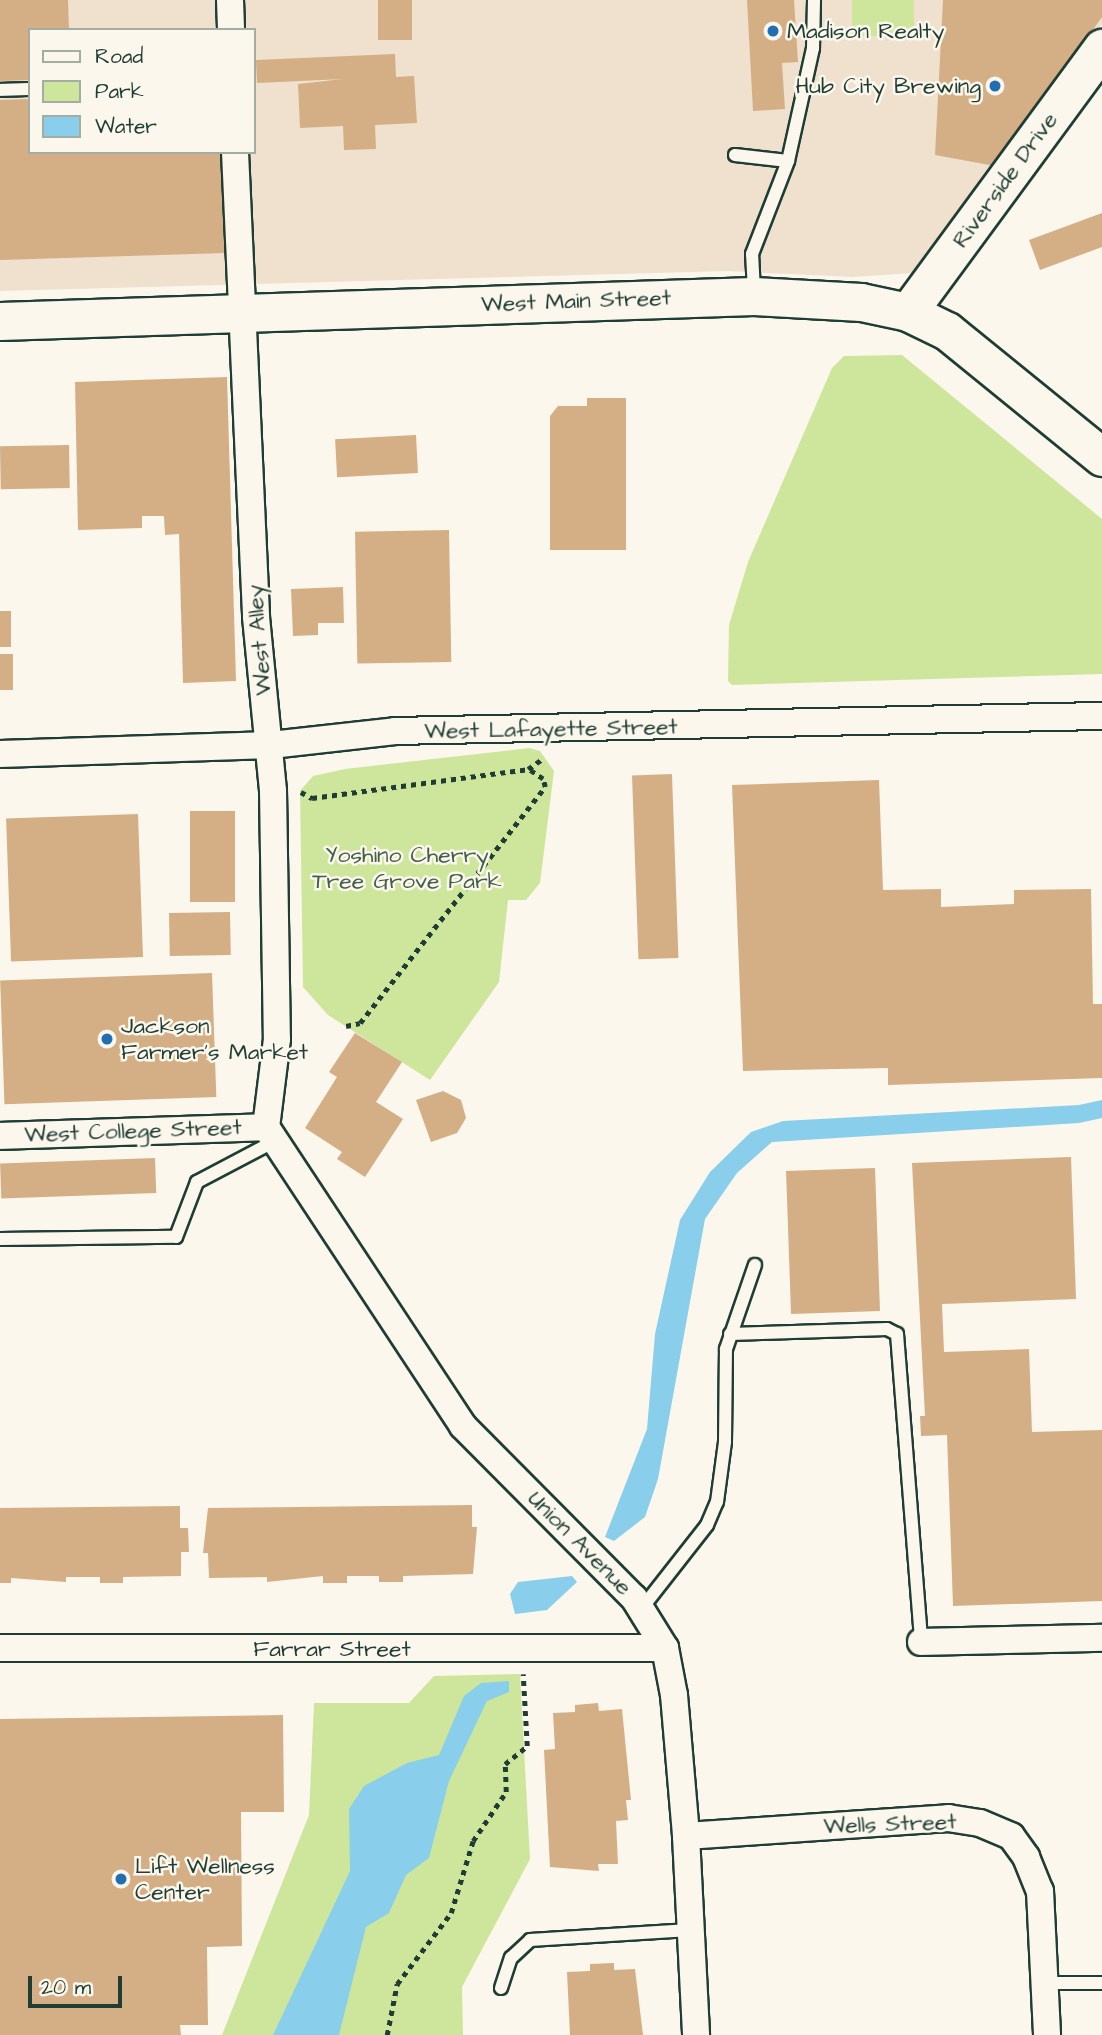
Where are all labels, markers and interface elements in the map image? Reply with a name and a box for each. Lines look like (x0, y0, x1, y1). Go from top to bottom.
place label: Madison Realty (787, 17, 944, 45)
marker: Madison Realty (765, 23, 781, 39)
legend (28, 28, 256, 154)
text: Road (95, 42, 143, 71)
place label: Hub City Brewing (795, 72, 981, 100)
text: Park (95, 77, 144, 106)
marker: Hub City Brewing (987, 78, 1003, 94)
street label: Riverside Drive (947, 107, 1063, 253)
text: Water (95, 112, 157, 141)
street label: West Main Street (481, 284, 671, 318)
street label: West Alley (240, 583, 278, 697)
street label: West Lafayette Street (424, 713, 678, 745)
park label: Yoshino Cherry Tree Grove Park (312, 841, 502, 895)
place label: Jackson Farmer's Market (121, 1012, 308, 1066)
marker: Jackson Farmer's Market (99, 1031, 115, 1047)
street label: West College Street (24, 1113, 242, 1149)
street label: Union Avenue (522, 1485, 638, 1601)
street label: Farrar Street (253, 1635, 411, 1663)
street label: Wells Street (823, 1808, 957, 1840)
place label: Lift Wellness Center (135, 1852, 275, 1906)
marker: Lift Wellness Center (113, 1871, 129, 1887)
scale bar (32, 1962, 126, 2006)
text: 20 m (41, 1973, 91, 2002)

